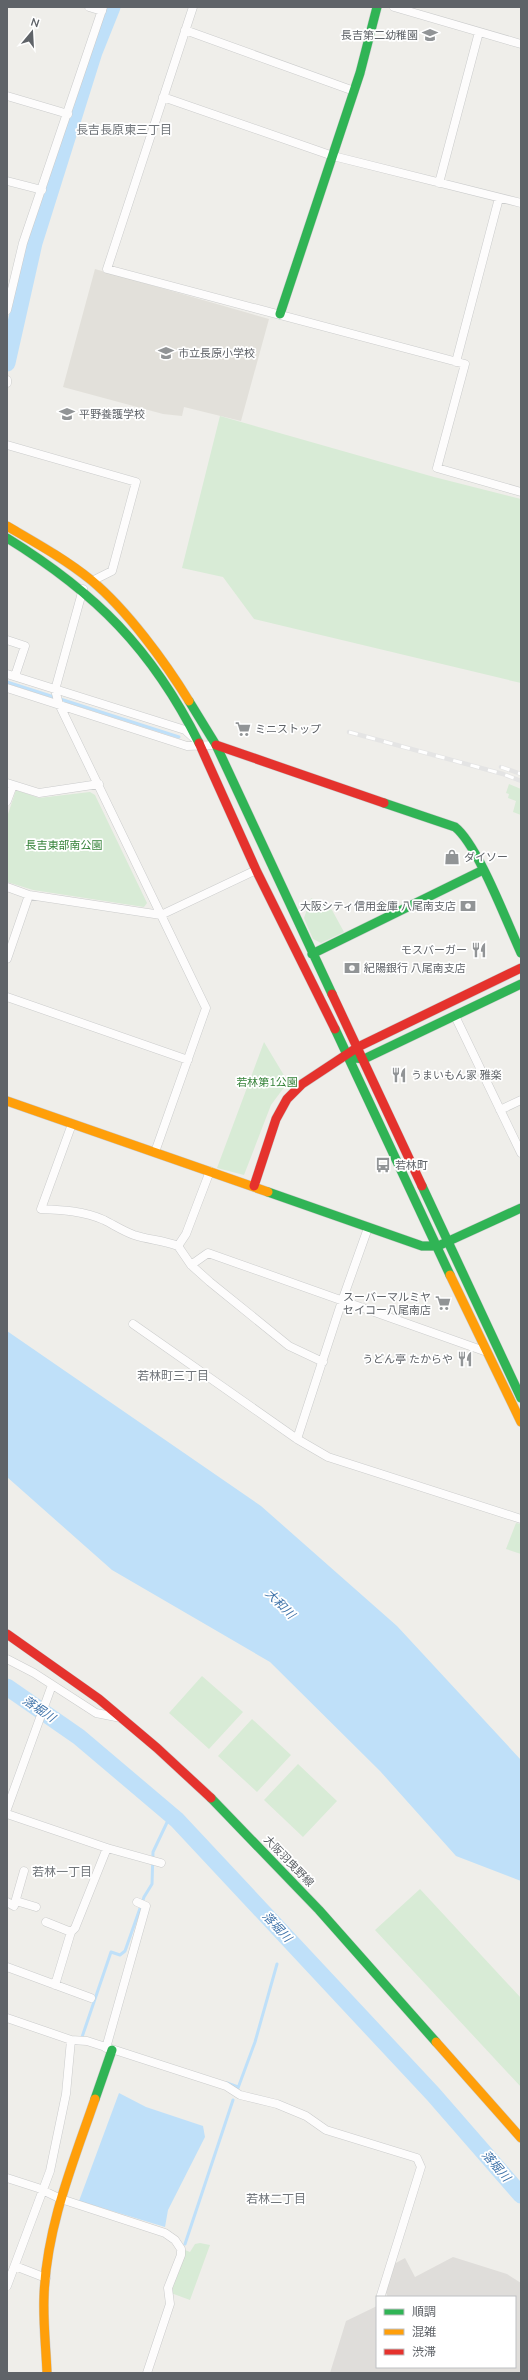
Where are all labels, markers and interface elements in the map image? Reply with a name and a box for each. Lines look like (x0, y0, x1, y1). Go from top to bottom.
north arrow (12, 12, 52, 52)
text: N (29, 15, 41, 30)
school or university icon: 長吉第二幼稚園 (421, 26, 439, 44)
place label: 長吉第二幼稚園 (341, 28, 418, 42)
district label: 長吉長原東三丁目 (76, 122, 172, 137)
school or university icon: 市立長原小学校 (157, 344, 175, 362)
place label: 市立長原小学校 (178, 346, 255, 360)
school or university icon: 平野養護学校 (58, 405, 76, 423)
place label: 平野養護学校 (79, 407, 145, 421)
supermarket icon: ミニストップ (234, 720, 252, 738)
place label: ミニストップ (255, 722, 321, 736)
park label: 長吉東部南公園 (26, 838, 103, 852)
shop icon: ダイソー (443, 848, 461, 866)
place label: ダイソー (464, 850, 508, 864)
bank icon: 大阪シティ信用金庫 八尾南支店 (459, 897, 477, 915)
place label: 大阪シティ信用金庫 八尾南支店 (300, 899, 456, 913)
restaurant icon: モスバーガー (470, 941, 488, 959)
place label: モスバーガー (401, 943, 467, 957)
bank icon: 紀陽銀行 八尾南支店 (343, 959, 361, 977)
place label: 紀陽銀行 八尾南支店 (364, 961, 466, 975)
restaurant icon: うまいもん家 雅楽 (390, 1066, 408, 1084)
place label: うまいもん家 雅楽 (411, 1068, 502, 1082)
park label: 若林第1公園 (236, 1075, 298, 1089)
bus stop icon: 若林町 (374, 1156, 392, 1174)
place label: 若林町 (395, 1158, 428, 1172)
place label: スーバーマルミヤ セイコー八尾南店 (343, 1290, 431, 1317)
supermarket icon: スーバーマルミヤ セイコー八尾南店 (434, 1294, 452, 1312)
restaurant icon: うどん亭 たからや (456, 1350, 474, 1368)
place label: うどん亭 たからや (362, 1352, 453, 1366)
district label: 若林町三丁目 (137, 1368, 209, 1383)
water label: 大和川 (262, 1586, 300, 1623)
water label: 落堀川 (20, 1692, 60, 1726)
street label: 大阪羽曳野線 (261, 1832, 317, 1890)
district label: 若林一丁目 (32, 1864, 92, 1879)
water label: 落堀川 (260, 1908, 296, 1946)
water label: 落堀川 (479, 2147, 515, 2186)
district label: 若林二丁目 (246, 2191, 306, 2206)
legend (376, 2296, 516, 2368)
text: 順調 (412, 2304, 436, 2319)
text: 混雑 (412, 2324, 436, 2339)
text: 渋滞 (412, 2344, 436, 2359)

